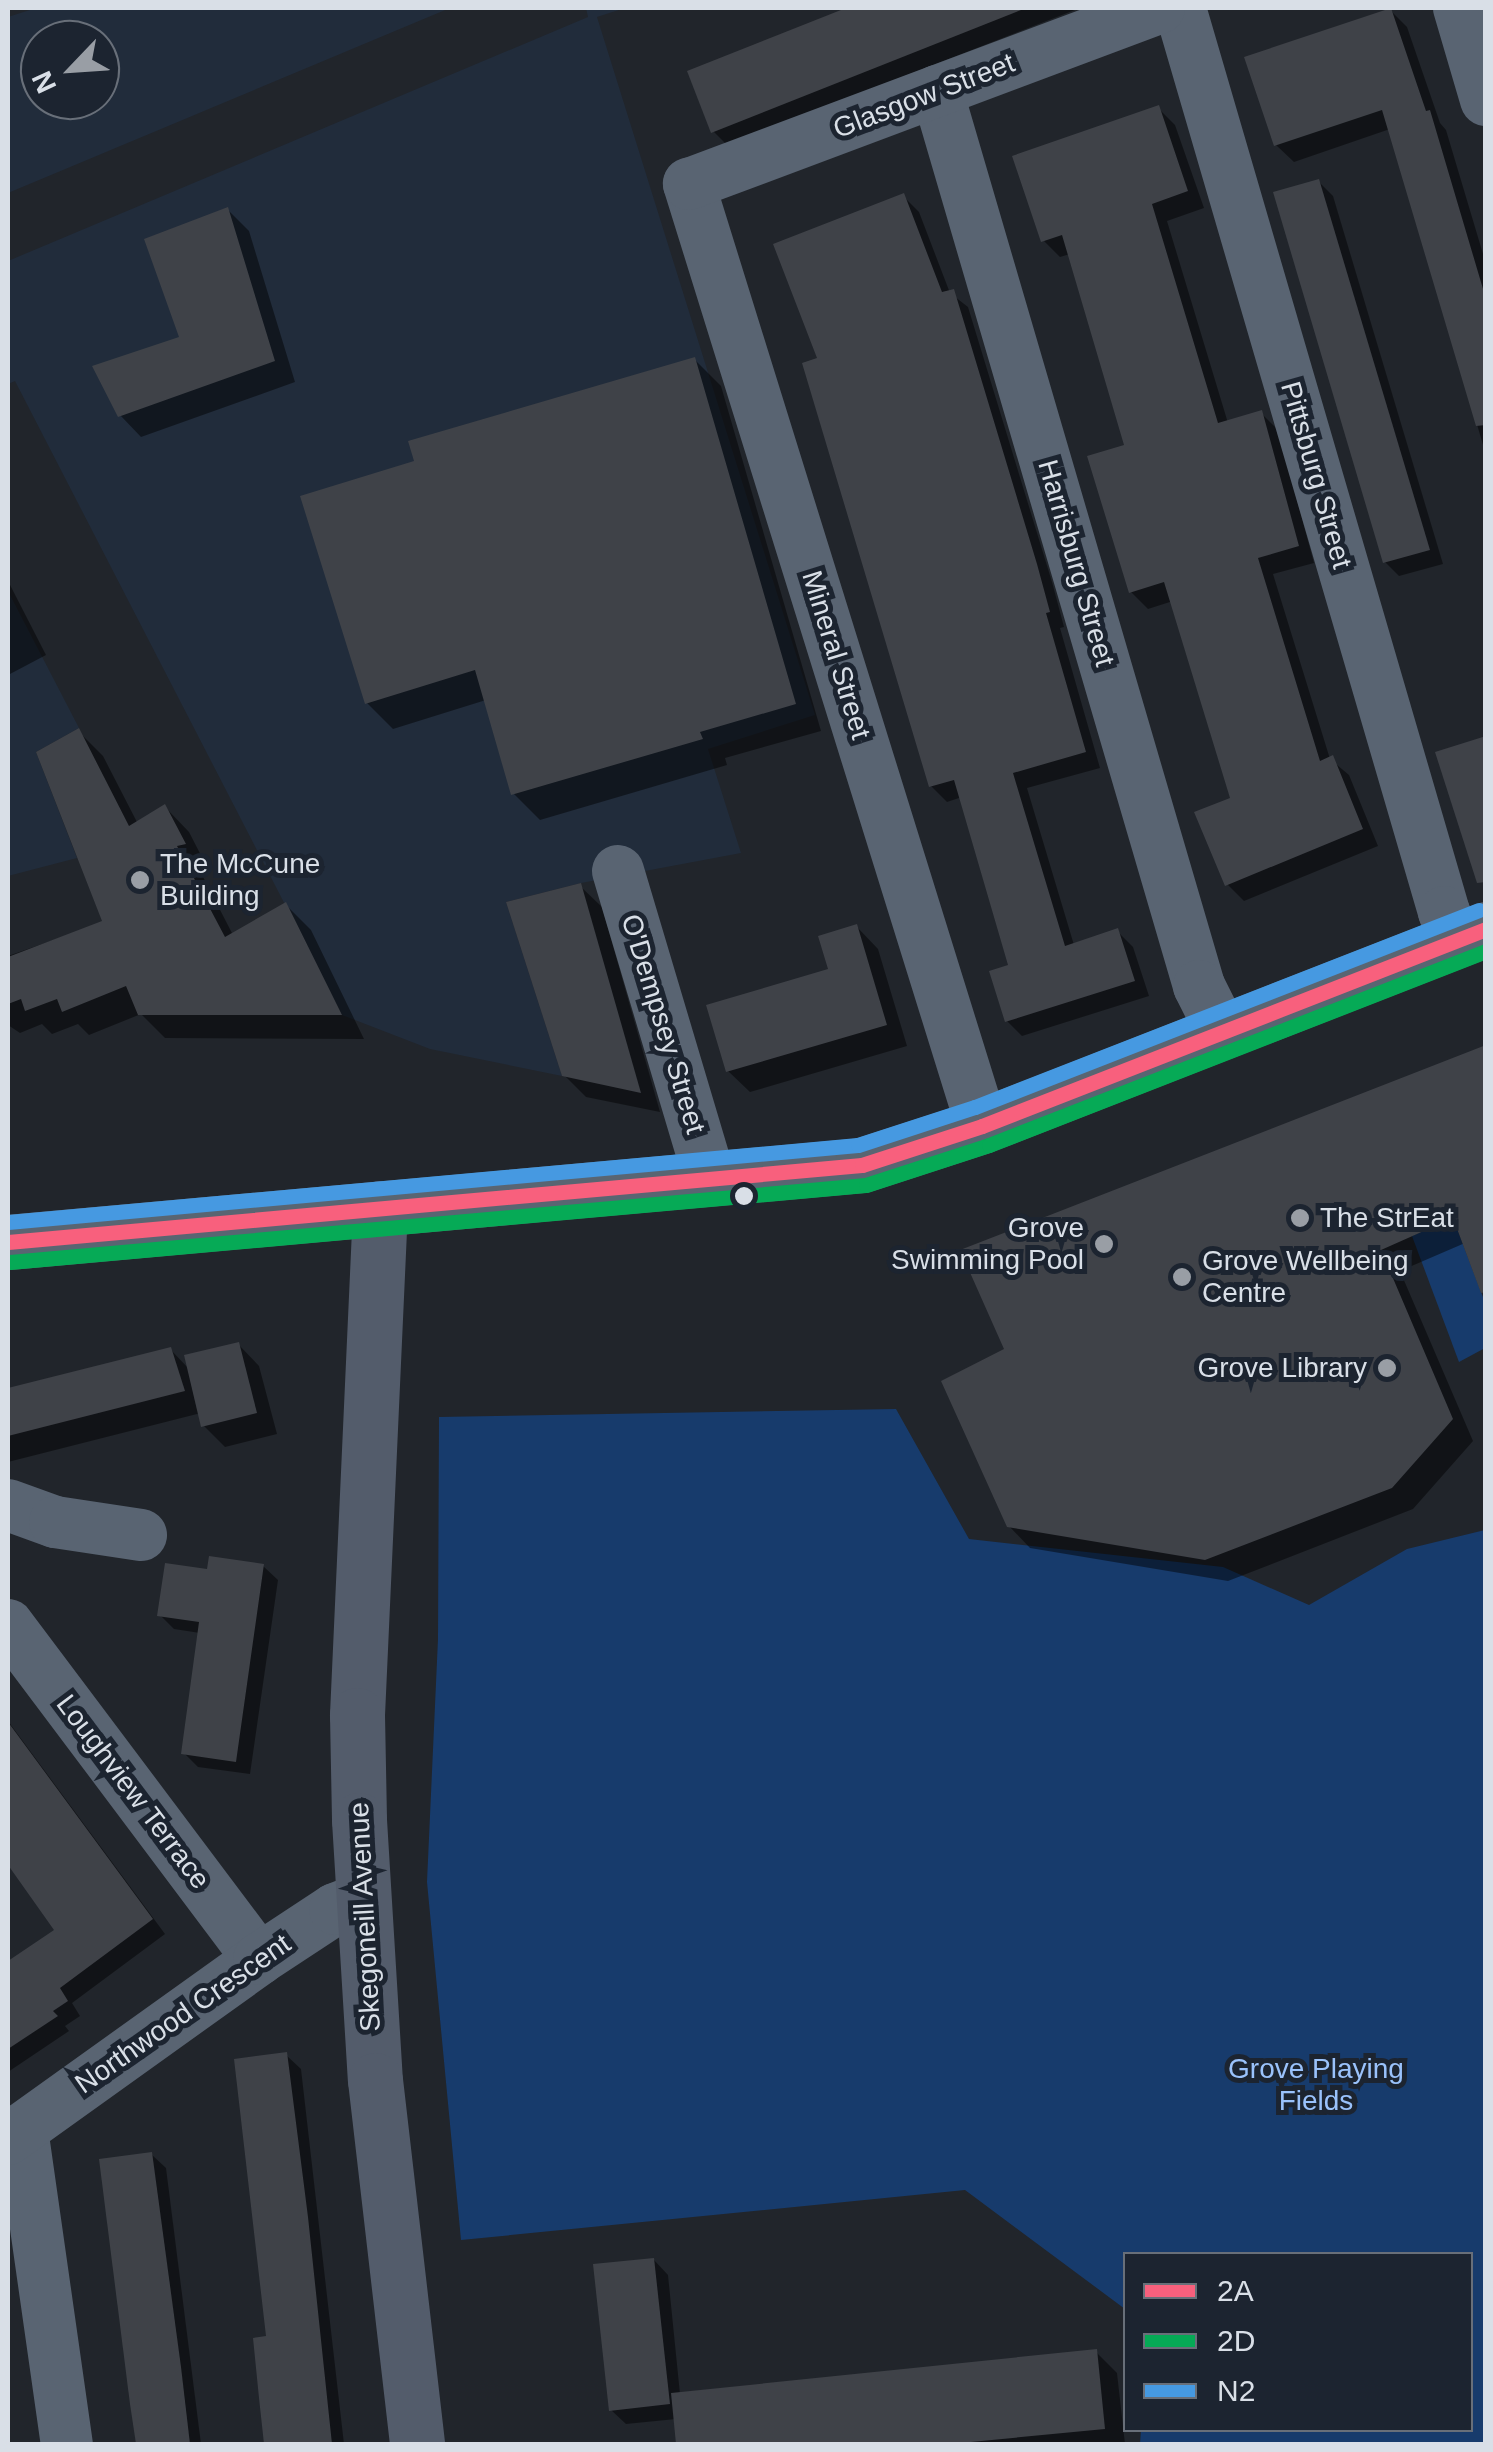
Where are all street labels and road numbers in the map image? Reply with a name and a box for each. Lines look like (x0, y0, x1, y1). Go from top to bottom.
street label: Glasgow Street (829, 46, 1019, 146)
street label: Pittsburg Street (1273, 378, 1359, 572)
street label: Harrisburg Street (1030, 456, 1122, 670)
street label: Mineral Street (794, 567, 878, 743)
street label: O'Dempsey Street (614, 910, 712, 1138)
street label: Loughview Terrace (49, 1688, 217, 1896)
street label: Skegoneill Avenue (342, 1801, 388, 2033)
street label: Northwood Crescent (69, 1927, 297, 2101)

